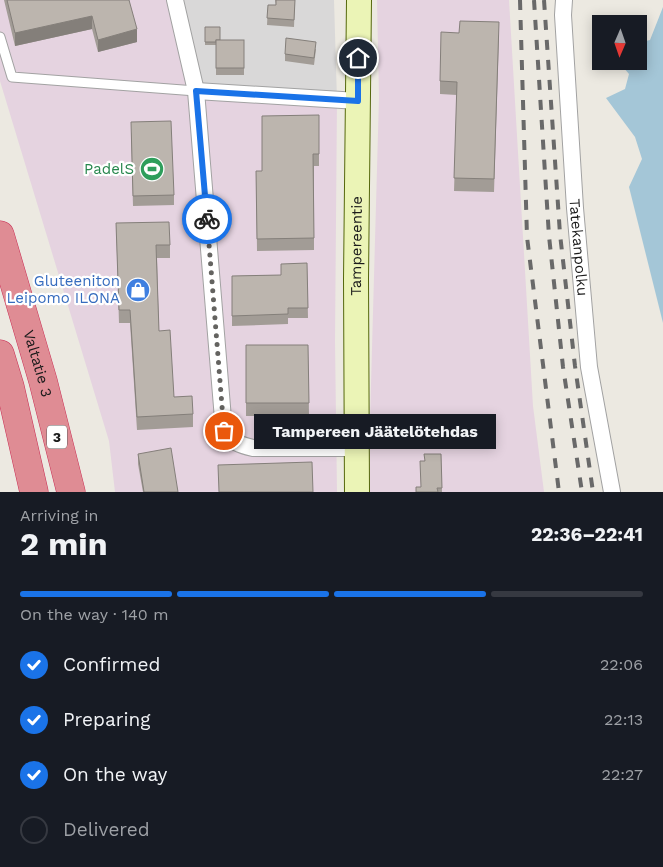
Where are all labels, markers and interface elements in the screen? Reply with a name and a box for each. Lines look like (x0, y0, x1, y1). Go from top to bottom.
north arrow (592, 15, 648, 70)
map controls (592, 15, 647, 70)
pin (337, 37, 379, 79)
icon: home (344, 44, 372, 72)
sports icon: PadelS (139, 156, 165, 182)
place label: PadelS (84, 160, 134, 178)
courier (182, 194, 232, 244)
street label: Tampereentie (347, 196, 366, 296)
street label: Tatekanpolku (565, 198, 592, 297)
icon: bike (193, 205, 221, 233)
place label: Gluteeniton Leipomo ILONA (7, 272, 120, 307)
shop icon: Gluteeniton Leipomo ILONA (125, 277, 151, 303)
street label: Valtatie 3 (19, 328, 56, 399)
pin (203, 410, 245, 452)
callout: Tampereen Jäätelötehdas (254, 414, 496, 448)
icon: bag (210, 417, 238, 445)
text: Tampereen Jäätelötehdas (272, 422, 478, 441)
road number: 3 (47, 426, 67, 448)
text: Arriving in (20, 506, 98, 525)
text: 22:36–22:41 (531, 523, 643, 546)
text: 2 min (20, 525, 108, 563)
text: On the way · 140 m (20, 605, 168, 624)
icon: check (20, 651, 48, 679)
text: Confirmed (63, 653, 160, 676)
text: 22:06 (600, 655, 643, 674)
icon: check (20, 706, 48, 734)
text: Preparing (63, 708, 150, 731)
text: 22:13 (604, 710, 643, 729)
icon: check (20, 761, 48, 789)
text: On the way (63, 763, 167, 786)
text: 22:27 (602, 765, 643, 784)
text: Delivered (63, 818, 150, 841)

